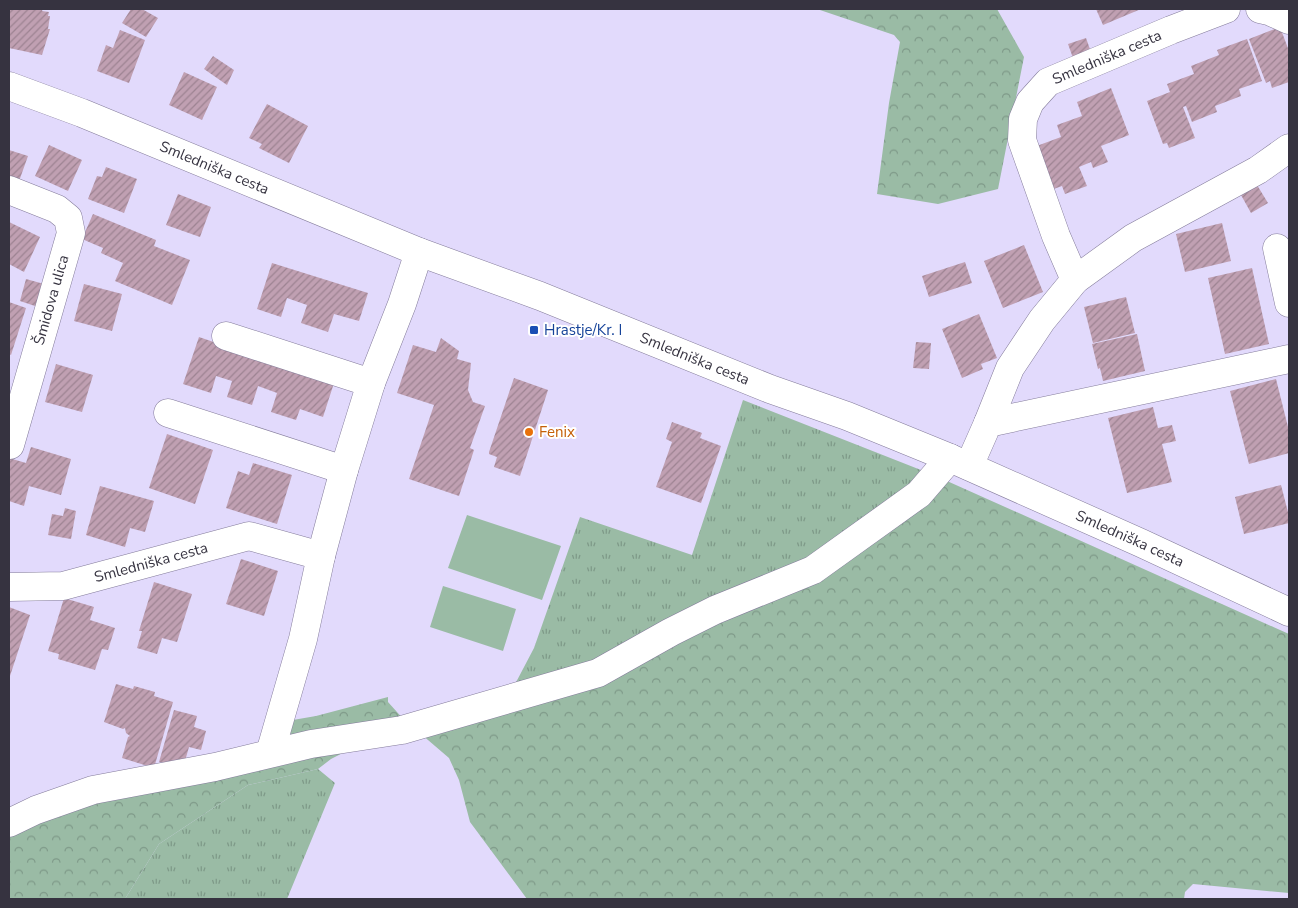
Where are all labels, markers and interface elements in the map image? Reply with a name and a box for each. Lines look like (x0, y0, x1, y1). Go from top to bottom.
street label: Smledniška cesta (1049, 25, 1165, 89)
street label: Smledniška cesta (157, 136, 272, 199)
street label: Šmidova ulica (28, 252, 73, 347)
place label: Hrastje/Kr. I (544, 320, 622, 340)
marker: Hrastje/Kr. I (528, 324, 540, 336)
street label: Smledniška cesta (637, 327, 753, 390)
place label: Fenix (539, 422, 575, 442)
marker: Fenix (523, 426, 535, 438)
street label: Smledniška cesta (1073, 505, 1187, 572)
street label: Smledniška cesta (92, 538, 210, 587)

